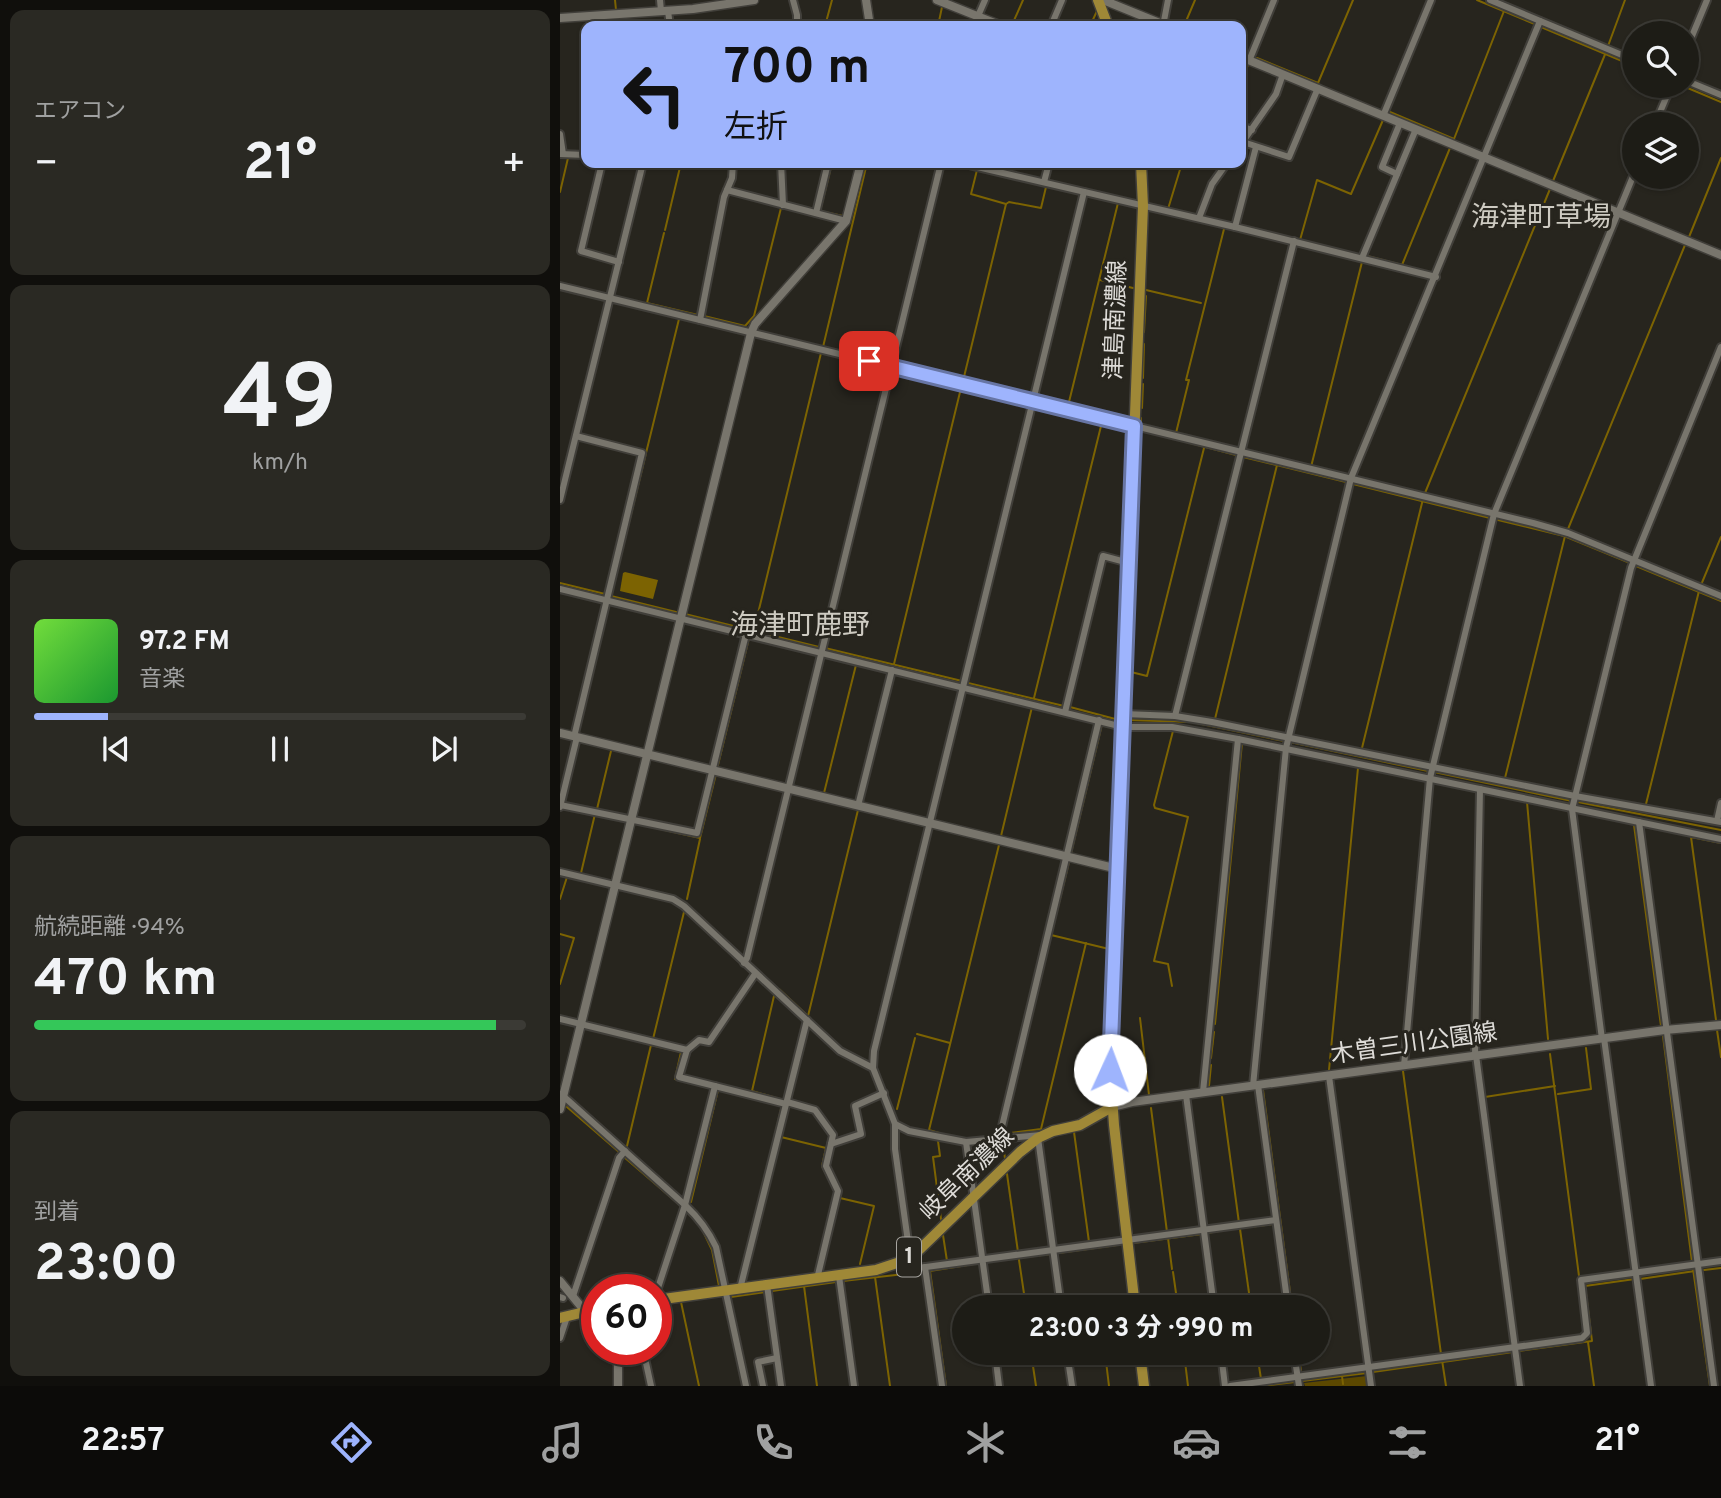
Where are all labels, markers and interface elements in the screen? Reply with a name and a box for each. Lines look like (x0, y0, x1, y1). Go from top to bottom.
map controls (1622, 21, 1699, 189)
button: search (1622, 21, 1699, 98)
text: 700 m (724, 39, 870, 101)
icon: left (609, 49, 700, 140)
text: エアコン (34, 98, 126, 127)
text: 左折 (724, 109, 788, 149)
button: layers (1622, 112, 1699, 189)
text: 21° (243, 132, 317, 198)
text: − (34, 141, 59, 190)
text: + (501, 141, 526, 190)
district label: 海津町草場 (1471, 201, 1611, 237)
street label: 津島南濃線 (1100, 260, 1134, 380)
pin (839, 331, 899, 391)
icon: arrive (850, 342, 888, 380)
text: 49 (223, 346, 337, 461)
text: km/h (252, 449, 308, 478)
district label: 海津町鹿野 (730, 609, 870, 645)
text: 97.2 FM (139, 626, 230, 659)
text: 音楽 (139, 666, 185, 695)
icon: previous (97, 730, 135, 768)
icon: pause (261, 730, 299, 768)
icon: next (425, 730, 463, 768)
text: 航続距離 · 94% (34, 914, 185, 943)
text: 470 km (34, 948, 217, 1014)
street label: 木曽三川公園線 (1329, 1018, 1499, 1072)
position arrow (1073, 1033, 1147, 1107)
street label: 岐阜南濃線 (914, 1123, 1022, 1227)
text: 到着 (34, 1199, 80, 1228)
text: 23:00 (34, 1233, 178, 1299)
road number: 1 (897, 1238, 921, 1276)
speed limit sign: 60 (581, 1274, 672, 1365)
text: 23:00 · 3 分 · 990 m (1029, 1313, 1253, 1346)
icon: directions (327, 1418, 376, 1467)
icon: music (538, 1418, 587, 1467)
icon: phone (749, 1418, 798, 1467)
icon: climate (961, 1418, 1010, 1467)
icon: car (1172, 1418, 1221, 1467)
icon: filters (1383, 1418, 1432, 1467)
text: 22:57 (81, 1422, 165, 1462)
text: 21° (1594, 1422, 1640, 1462)

